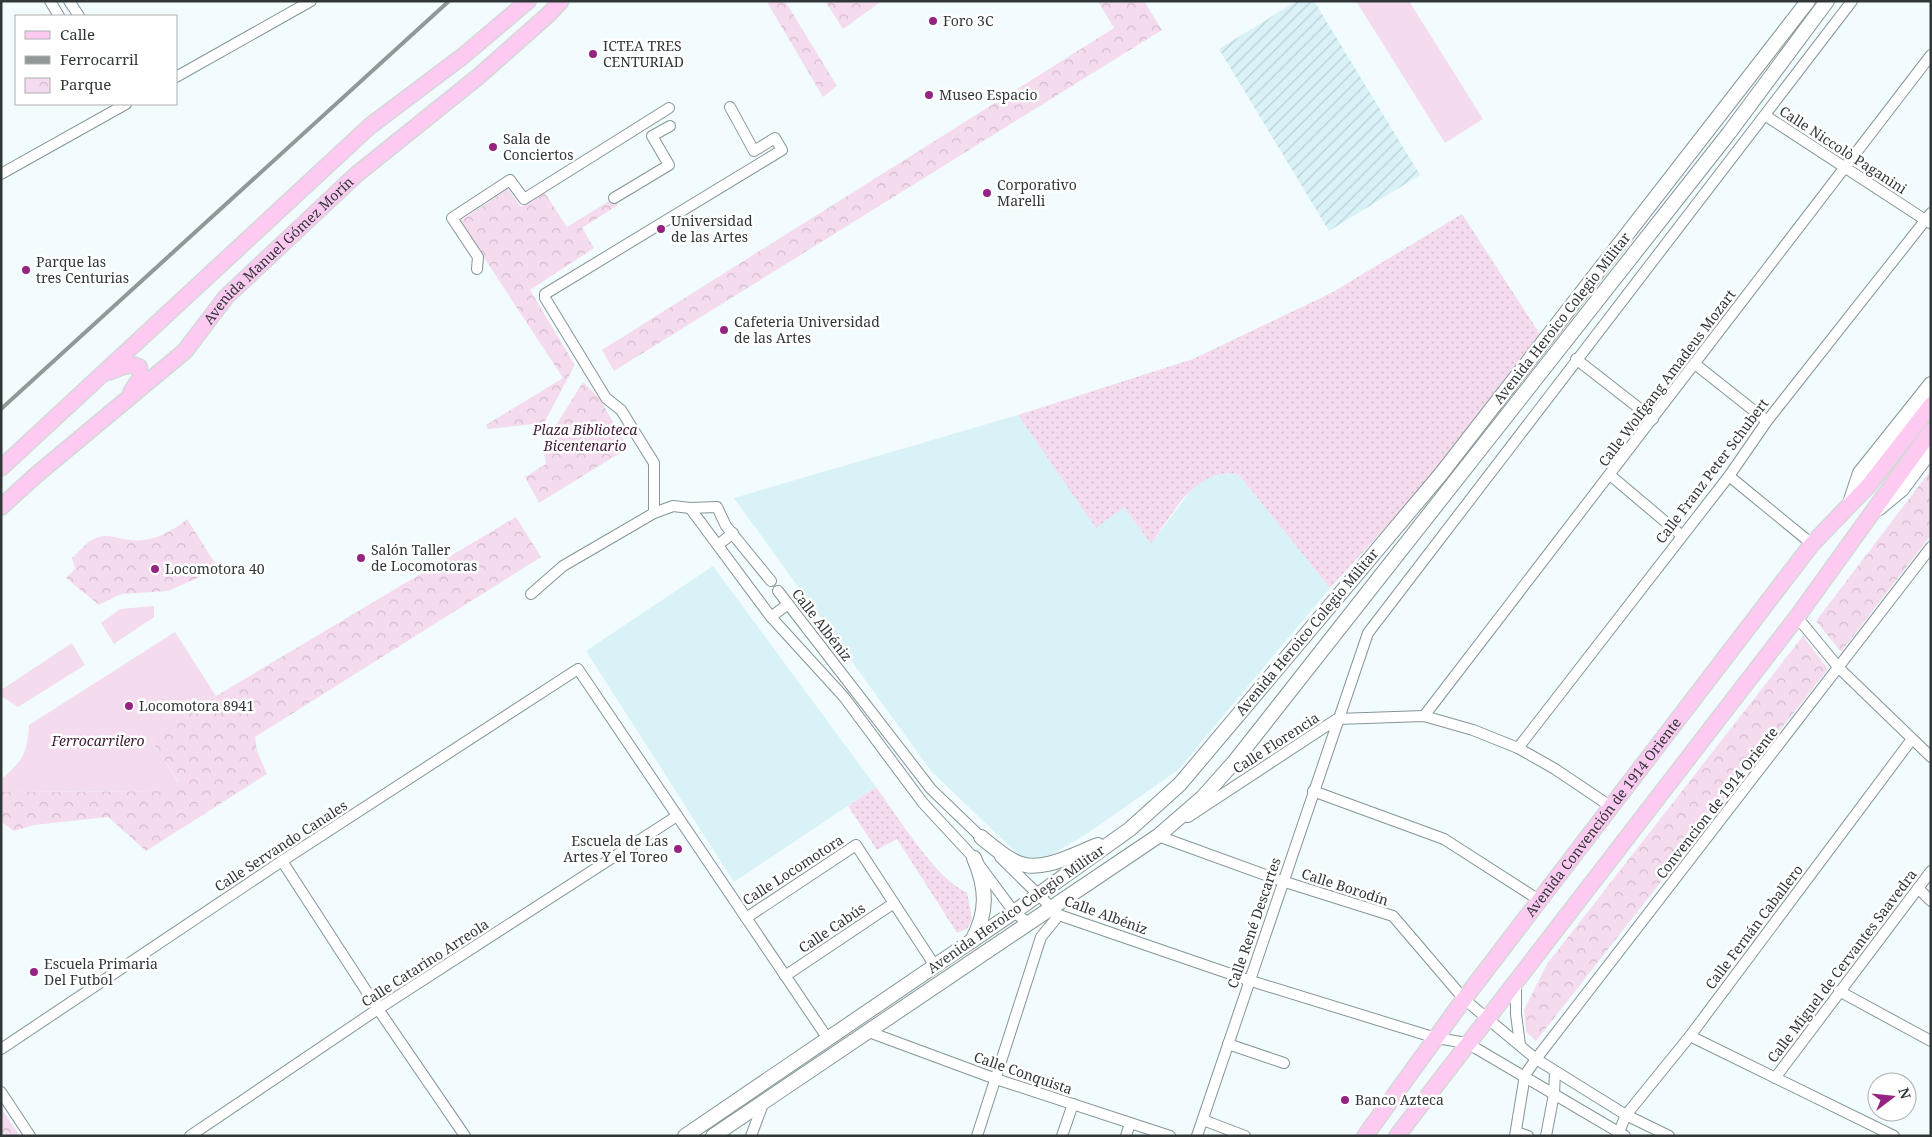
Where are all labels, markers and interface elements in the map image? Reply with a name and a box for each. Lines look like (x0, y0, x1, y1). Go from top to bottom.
place label: Foro 3C (943, 11, 994, 30)
legend (15, 15, 178, 105)
marker: Foro 3C (927, 15, 939, 27)
text: Calle (60, 24, 95, 44)
place label: ICTEA TRES CENTURIAD (603, 36, 684, 71)
marker: ICTEA TRES CENTURIAD (587, 48, 599, 60)
text: Ferrocarril (60, 49, 139, 69)
text: Parque (60, 74, 111, 94)
place label: Museo Espacio (939, 85, 1038, 104)
marker: Museo Espacio (923, 89, 935, 101)
street label: Calle Niccolò Paganini (1776, 101, 1911, 198)
place label: Sala de Conciertos (503, 129, 573, 164)
marker: Sala de Conciertos (487, 141, 499, 153)
street label: Avenida Manuel Gómez Morín (199, 172, 357, 328)
place label: Corporativo Marelli (997, 175, 1077, 210)
marker: Corporativo Marelli (981, 187, 993, 199)
place label: Universidad de las Artes (671, 211, 753, 246)
marker: Universidad de las Artes (655, 223, 667, 235)
street label: Avenida Heroico Colegio Militar (1489, 228, 1635, 407)
place label: Parque las tres Centurias (36, 252, 129, 287)
marker: Parque las tres Centurias (20, 264, 32, 276)
street label: Calle Wolfgang Amadeus Mozart (1594, 285, 1740, 470)
place label: Cafeteria Universidad de las Artes (734, 312, 880, 347)
marker: Cafeteria Universidad de las Artes (718, 324, 730, 336)
street label: Calle Franz Peter Schubert (1651, 394, 1773, 547)
park label: Plaza Biblioteca Bicentenario (532, 420, 638, 455)
place label: Salón Taller de Locomotoras (371, 540, 477, 575)
street label: Avenida Heroico Colegio Militar (1231, 544, 1383, 719)
marker: Salón Taller de Locomotoras (355, 552, 367, 564)
place label: Locomotora 40 (165, 559, 265, 578)
marker: Locomotora 40 (149, 563, 161, 575)
street label: Calle Albéniz (788, 584, 857, 665)
place label: Locomotora 8941 (139, 696, 254, 715)
marker: Locomotora 8941 (123, 700, 135, 712)
street label: Calle Florencia (1229, 708, 1323, 778)
street label: Avenida Convención de 1914 Oriente (1520, 713, 1685, 920)
street label: Convencion de 1914 Oriente (1651, 723, 1782, 882)
park label: Ferrocarrilero (50, 731, 145, 750)
street label: Calle Servando Canales (211, 795, 351, 896)
street label: Calle Locomotora (739, 830, 847, 909)
place label: Escuela de Las Artes Y el Toreo (563, 831, 668, 866)
street label: Avenida Heroico Colegio Militar (923, 840, 1109, 977)
marker: Escuela de Las Artes Y el Toreo (672, 843, 684, 855)
street label: Calle René Descartes (1222, 855, 1285, 991)
street label: Calle Fernán Caballero (1700, 861, 1807, 993)
street label: Calle Borodín (1299, 864, 1391, 910)
street label: Calle Miguel de Cervantes Saavedra (1763, 865, 1921, 1066)
street label: Calle Albéniz (1062, 891, 1150, 938)
street label: Calle Cabús (795, 898, 869, 957)
street label: Calle Catarino Arreola (357, 914, 492, 1011)
place label: Escuela Primaria Del Futbol (44, 954, 158, 989)
marker: Escuela Primaria Del Futbol (28, 966, 40, 978)
street label: Calle Conquista (971, 1047, 1075, 1098)
north arrow (1867, 1072, 1917, 1122)
text: N (1894, 1085, 1916, 1101)
place label: Banco Azteca (1355, 1090, 1444, 1109)
marker: Banco Azteca (1339, 1094, 1351, 1106)

